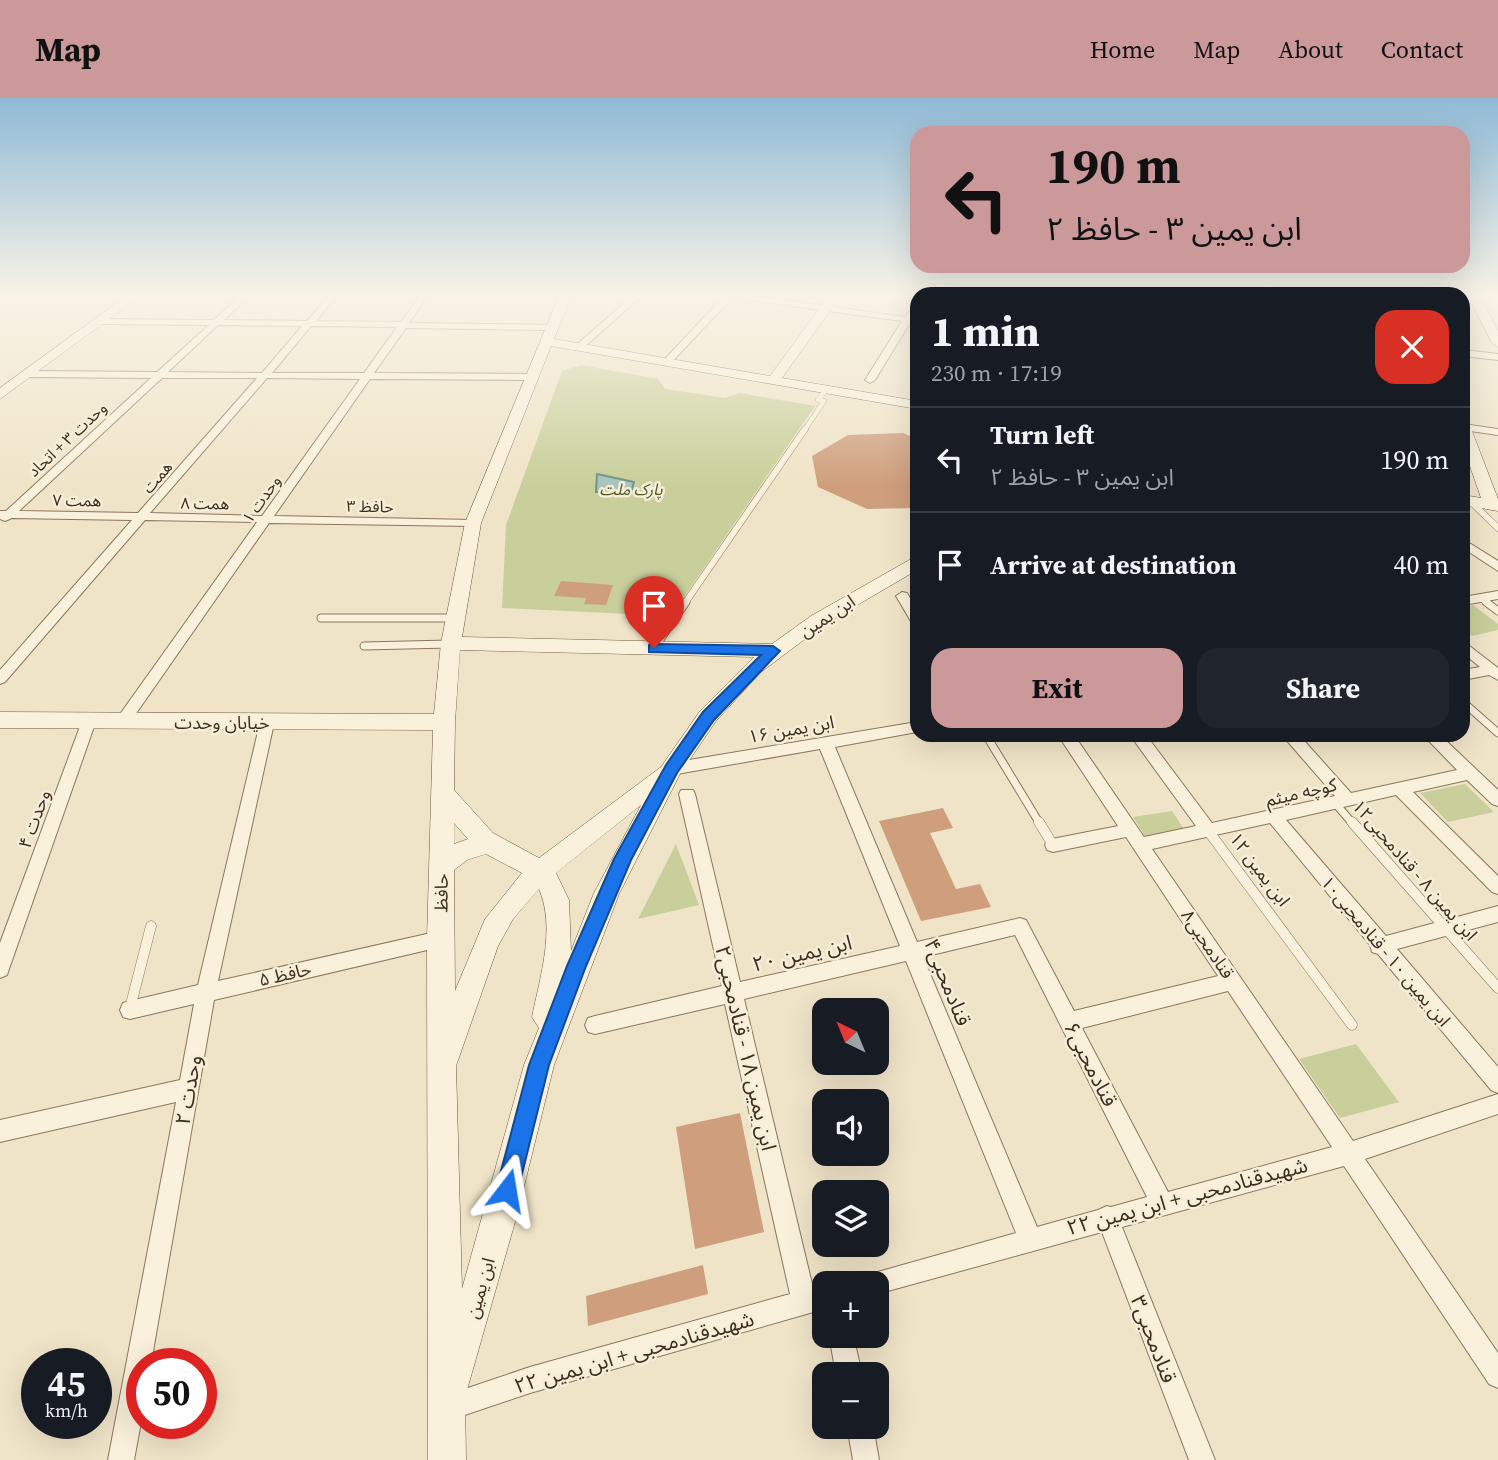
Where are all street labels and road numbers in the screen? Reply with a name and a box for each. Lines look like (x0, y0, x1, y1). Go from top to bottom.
street label: وحدت ۳ + اتحاد (23, 397, 111, 481)
street label: همت (137, 456, 177, 498)
street label: وحدت ۱ (237, 471, 285, 527)
street label: همت ۷ (52, 489, 102, 511)
street label: همت ۸ (180, 492, 230, 514)
street label: حافظ ۳ (346, 495, 394, 517)
street label: ابن یمین (794, 589, 860, 643)
street label: ابن یمین ۱۶ (746, 709, 836, 749)
street label: خیابان وحدت (174, 710, 270, 735)
street label: کوچه میثم (1263, 772, 1340, 813)
street label: وحدت ۴ (12, 786, 56, 852)
street label: ابن یمین ۸ - قنادمحبی۱۲ (1347, 794, 1483, 946)
street label: ابن یمین ۱۲ (1224, 827, 1296, 911)
street label: ابن یمین ۱۰ - قنادمحبی۱۰ (1315, 870, 1457, 1032)
street label: حافظ (428, 873, 454, 913)
street label: قنادمحبی۸ (1176, 904, 1240, 984)
street label: ابن یمین ۲۰ (749, 927, 855, 979)
street label: قنادمحبی۴ (917, 934, 979, 1030)
street label: ابن یمین ۱۸ - قنادمحبی۲ (708, 943, 784, 1153)
street label: حافظ ۵ (256, 956, 314, 992)
street label: قنادمحبی۶ (1057, 1017, 1125, 1111)
street label: وحدت ۲ (168, 1053, 208, 1127)
street label: شهیدقنادمحبی + ابن یمین ۲۲ (1063, 1150, 1311, 1242)
street label: ابن یمین (459, 1255, 501, 1321)
street label: قنادمحبی۳ (1124, 1291, 1184, 1387)
street label: شهیدقنادمحبی + ابن یمین ۲۲ (511, 1304, 757, 1400)

